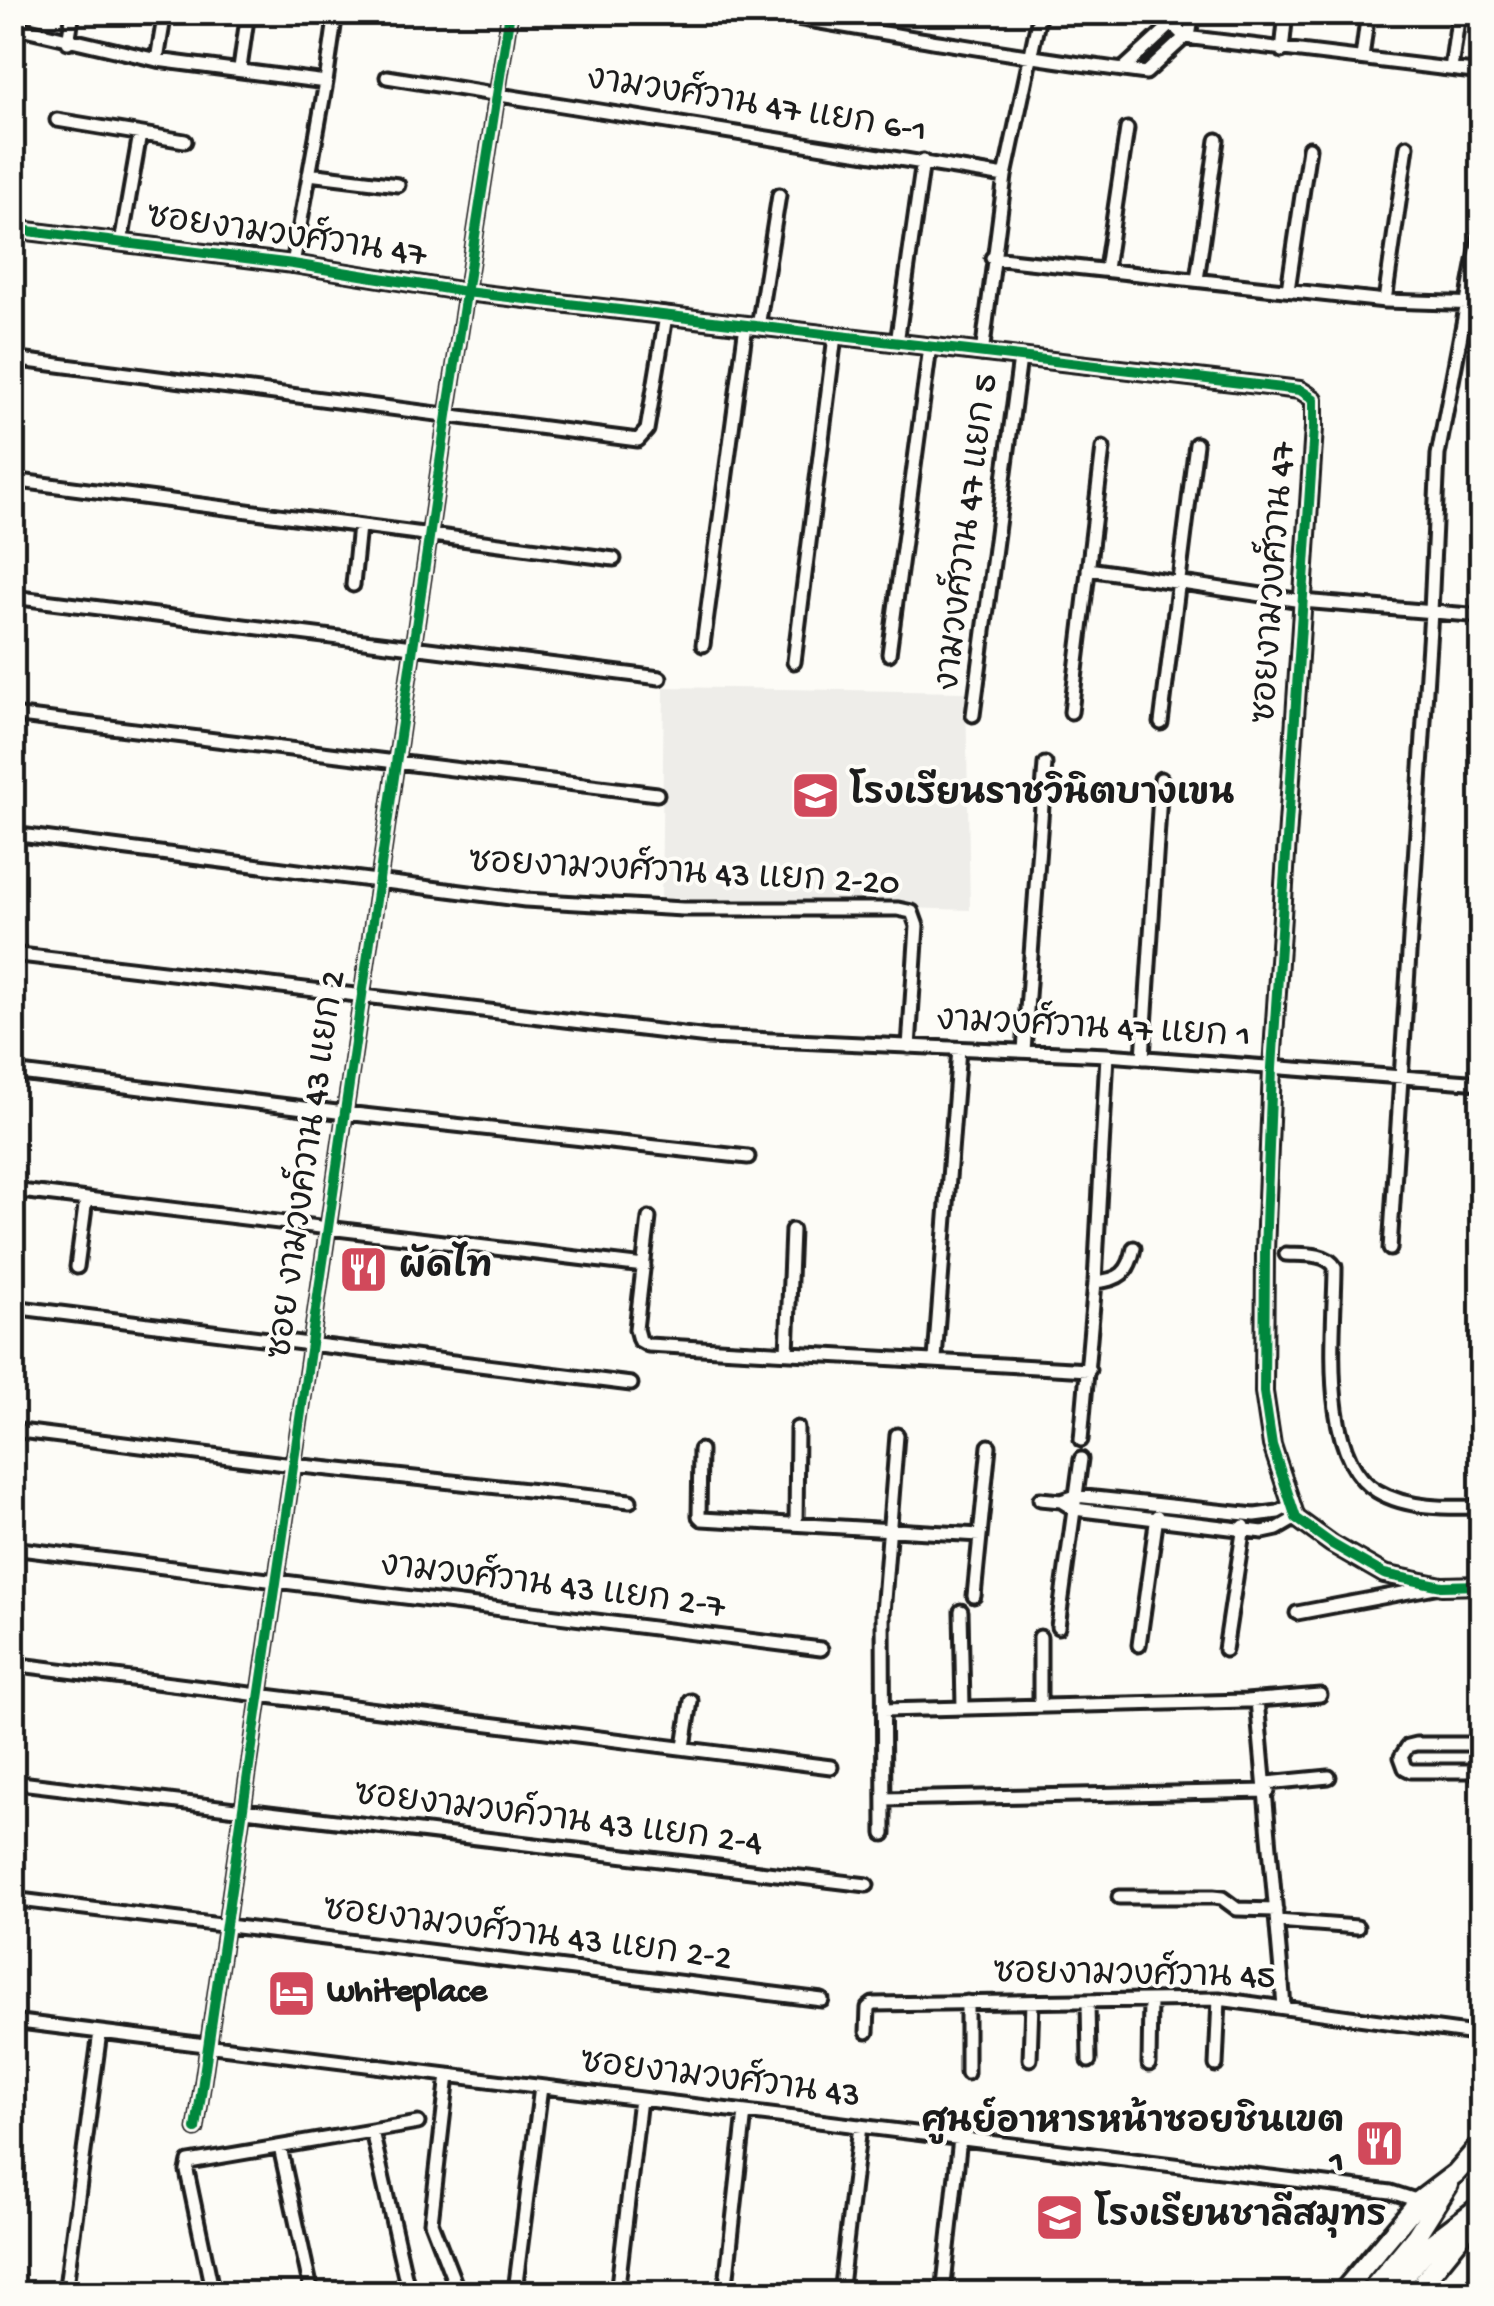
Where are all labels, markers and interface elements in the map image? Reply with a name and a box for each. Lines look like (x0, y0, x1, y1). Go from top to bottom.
street label: งามวงศ์วาน 47 แยก 6-1 (583, 52, 930, 154)
street label: ซอยงามวงศ์วาน 47 (144, 190, 430, 278)
street label: งามวงศ์วาน 47 แยก 5 (921, 371, 1009, 694)
street label: ซอยงามวงศ์วาน 47 (1238, 440, 1306, 725)
place label: โรงเรียนราชวินิตบางเขน (849, 768, 1234, 817)
school or university icon: โรงเรียนราชวินิตบางเขน (789, 770, 841, 822)
street label: ซอยงามวงศ์วาน 43 แยก 2-20 (468, 835, 901, 907)
street label: ซอย งามวงค์วาน 43 แยก 2 (254, 967, 357, 1362)
street label: งามวงศ์วาน 47 แยก 1 (935, 993, 1252, 1059)
place label: ผัดไท (399, 1241, 492, 1290)
restaurant icon: ผัดไท (338, 1243, 390, 1295)
street label: งามวงศ์วาน 43 แยก 2-7 (377, 1539, 729, 1630)
street label: ซอยงามวงค์วาน 43 แยก 2-4 (352, 1768, 766, 1866)
street label: ซอยงามวงศ์วาน 43 แยก 2-2 (320, 1883, 735, 1981)
street label: ซอยงามวงศ์วาน 45 (993, 1946, 1276, 2000)
hotel icon: whiteplace (266, 1967, 318, 2019)
place label: whiteplace (327, 1973, 488, 2014)
street label: ซอยงามวงศ์วาน 43 (578, 2036, 863, 2119)
place label: ศูนย์อาหารหน้าซอยชินเขต 1 (921, 2096, 1344, 2185)
restaurant icon: ศูนย์อาหารหน้าซอยชินเขต 1 (1353, 2118, 1405, 2170)
place label: โรงเรียนชาลีสมุทร (1094, 2190, 1387, 2239)
school or university icon: โรงเรียนชาลีสมุทร (1034, 2192, 1086, 2244)

